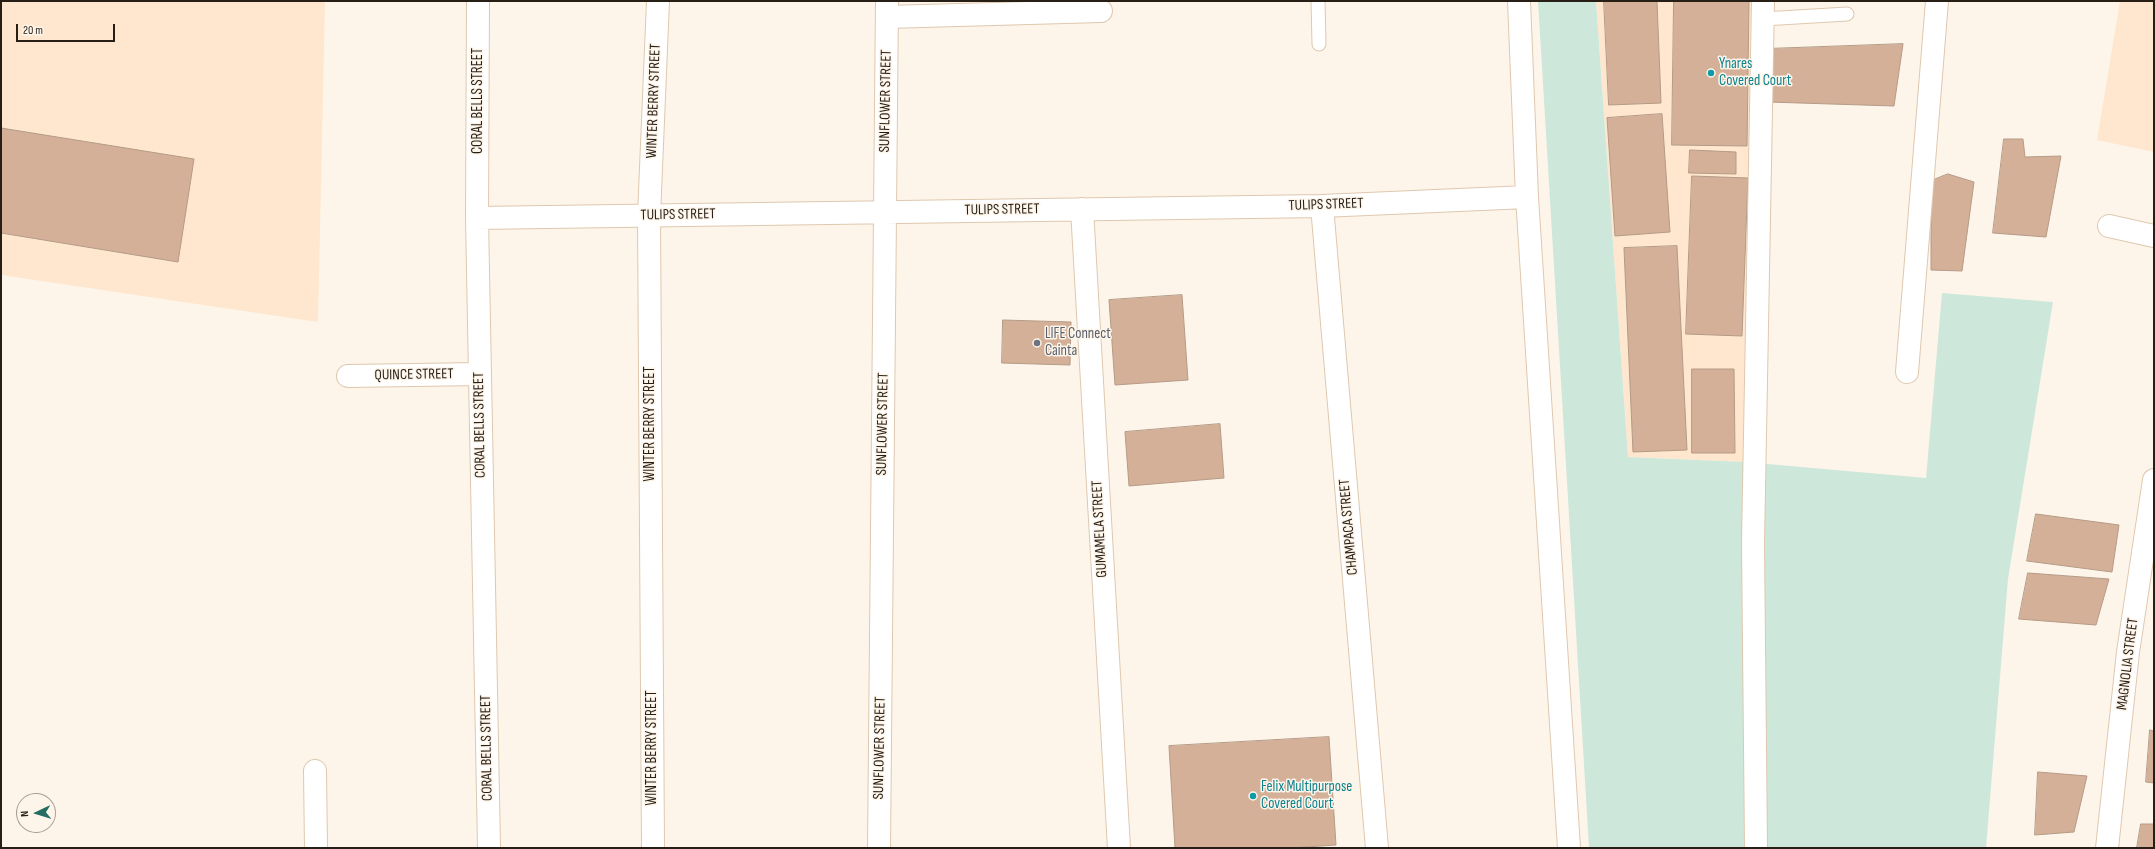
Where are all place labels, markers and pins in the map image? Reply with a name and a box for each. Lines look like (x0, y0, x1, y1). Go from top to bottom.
place label: Ynares Covered Court (1719, 55, 1791, 90)
marker: Ynares Covered Court (1706, 68, 1716, 78)
place label: LIFE Connect Cainta (1045, 325, 1111, 360)
marker: LIFE Connect Cainta (1032, 338, 1042, 348)
place label: Felix Multipurpose Covered Court (1261, 778, 1352, 813)
marker: Felix Multipurpose Covered Court (1248, 791, 1258, 801)

